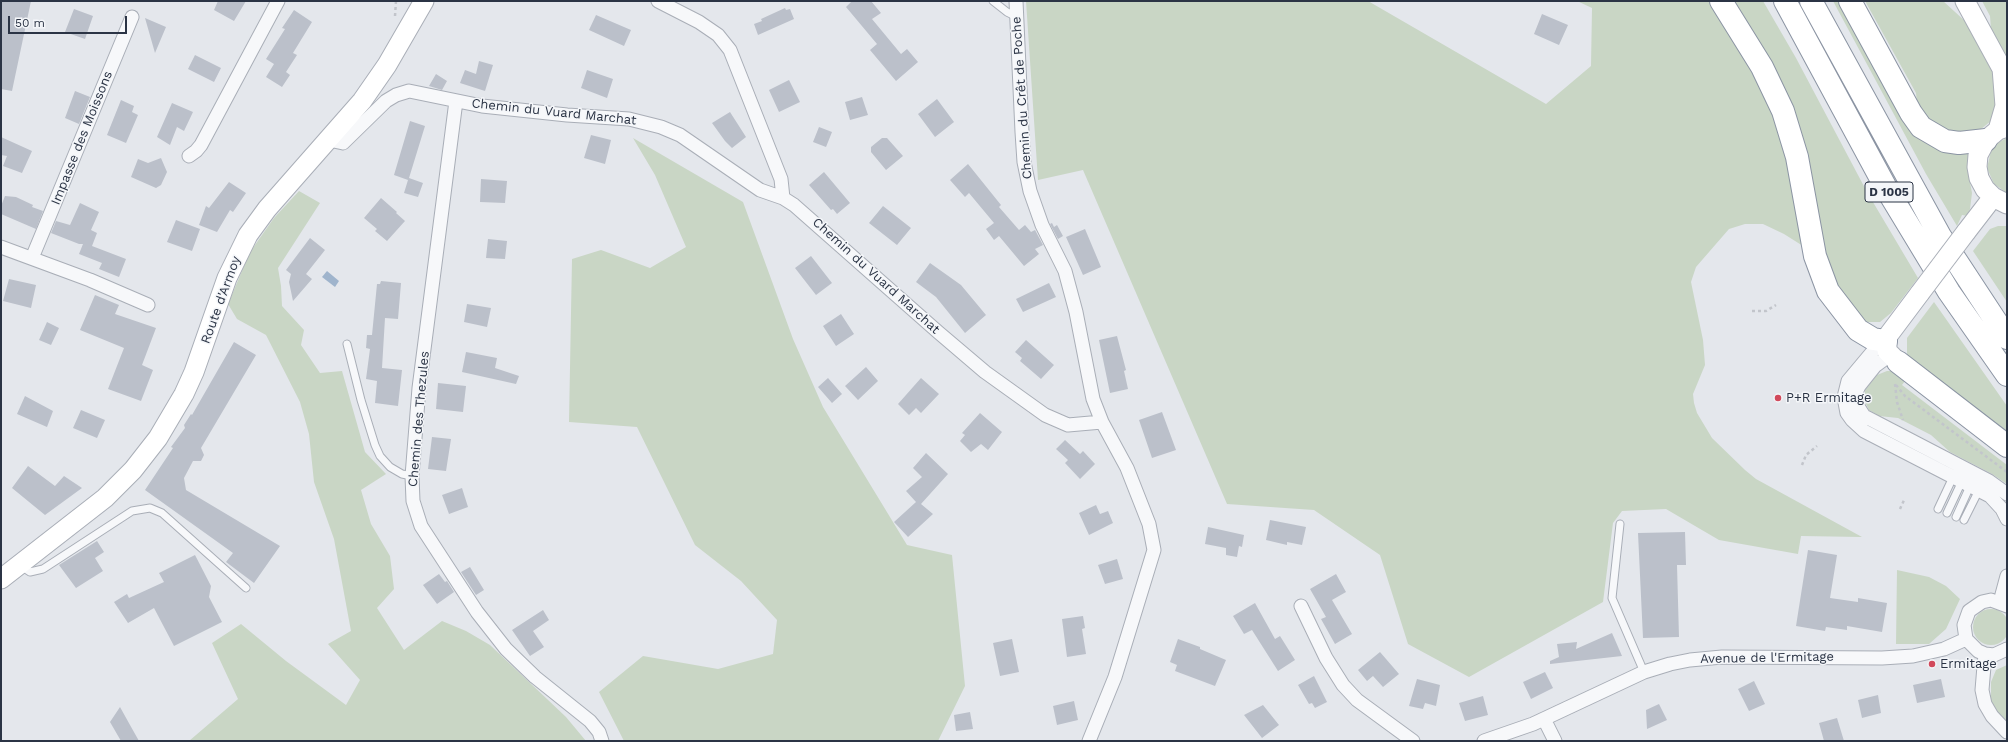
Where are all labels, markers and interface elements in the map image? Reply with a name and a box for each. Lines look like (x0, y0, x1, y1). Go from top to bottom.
scale bar (10, 8, 129, 34)
text: 50 m (15, 16, 45, 30)
street label: Chemin du Crêt de Poche (1009, 16, 1035, 180)
street label: Impasse des Moissons (48, 69, 116, 207)
street label: Chemin du Vuard Marchat (471, 96, 637, 128)
road number: D 1005 (1865, 182, 1913, 202)
street label: Chemin du Vuard Marchat (809, 215, 943, 337)
street label: Route d'Armoy (198, 254, 244, 346)
street label: Chemin des Thezules (405, 350, 433, 488)
place label: P+R Ermitage (1786, 390, 1872, 406)
marker: P+R Ermitage (1773, 393, 1783, 403)
street label: Avenue de l'Ermitage (1700, 649, 1834, 667)
place label: Ermitage (1940, 656, 1997, 672)
marker: Ermitage (1927, 659, 1937, 669)

